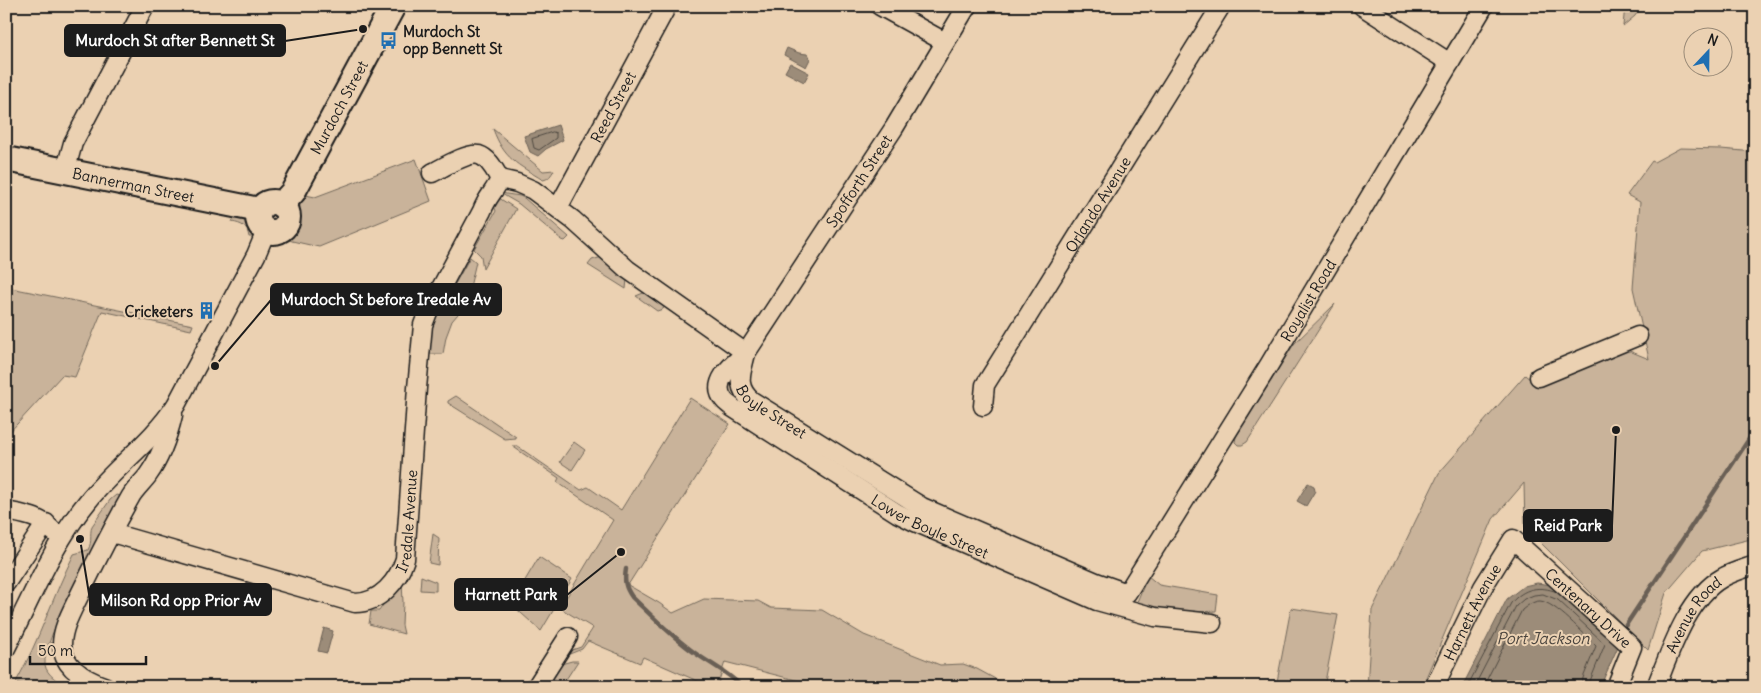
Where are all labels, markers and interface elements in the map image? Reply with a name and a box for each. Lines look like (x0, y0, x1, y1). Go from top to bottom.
place label: Murdoch St opp Bennett St (403, 22, 503, 59)
callout: Murdoch St after Bennett St (65, 25, 285, 56)
north arrow (1684, 28, 1734, 78)
text: Murdoch St after Bennett St (75, 30, 275, 50)
bus stop icon: Murdoch St opp Bennett St (379, 30, 399, 50)
text: N (1705, 30, 1721, 50)
street label: Murdoch Street (306, 57, 372, 157)
street label: Reed Street (586, 68, 639, 146)
street label: Spofforth Street (822, 131, 896, 231)
street label: Orlando Avenue (1061, 153, 1135, 256)
street label: Bannerman Street (71, 163, 196, 206)
street label: Royalist Road (1276, 256, 1340, 345)
callout: Murdoch St before Iredale Av (271, 284, 501, 315)
text: Murdoch St before Iredale Av (281, 289, 491, 309)
building icon: Cricketers (197, 301, 217, 321)
place label: Cricketers (125, 302, 193, 321)
street label: Boyle Street (732, 382, 810, 442)
street label: Iredale Avenue (391, 469, 421, 575)
street label: Lower Boyle Street (868, 490, 991, 562)
callout: Reid Park (1524, 510, 1612, 541)
text: Reid Park (1534, 515, 1602, 535)
street label: Harnett Avenue (1439, 560, 1505, 663)
street label: Centenary Drive (1541, 564, 1636, 652)
street label: Avenue Road (1661, 572, 1725, 656)
callout: Harnett Park (455, 579, 567, 610)
callout: Milson Rd opp Prior Av (90, 584, 271, 615)
text: Harnett Park (465, 584, 557, 604)
text: Milson Rd opp Prior Av (101, 590, 262, 611)
water label: Port Jackson (1497, 628, 1590, 648)
scale bar (30, 633, 146, 665)
text: 50 m (38, 641, 73, 660)

